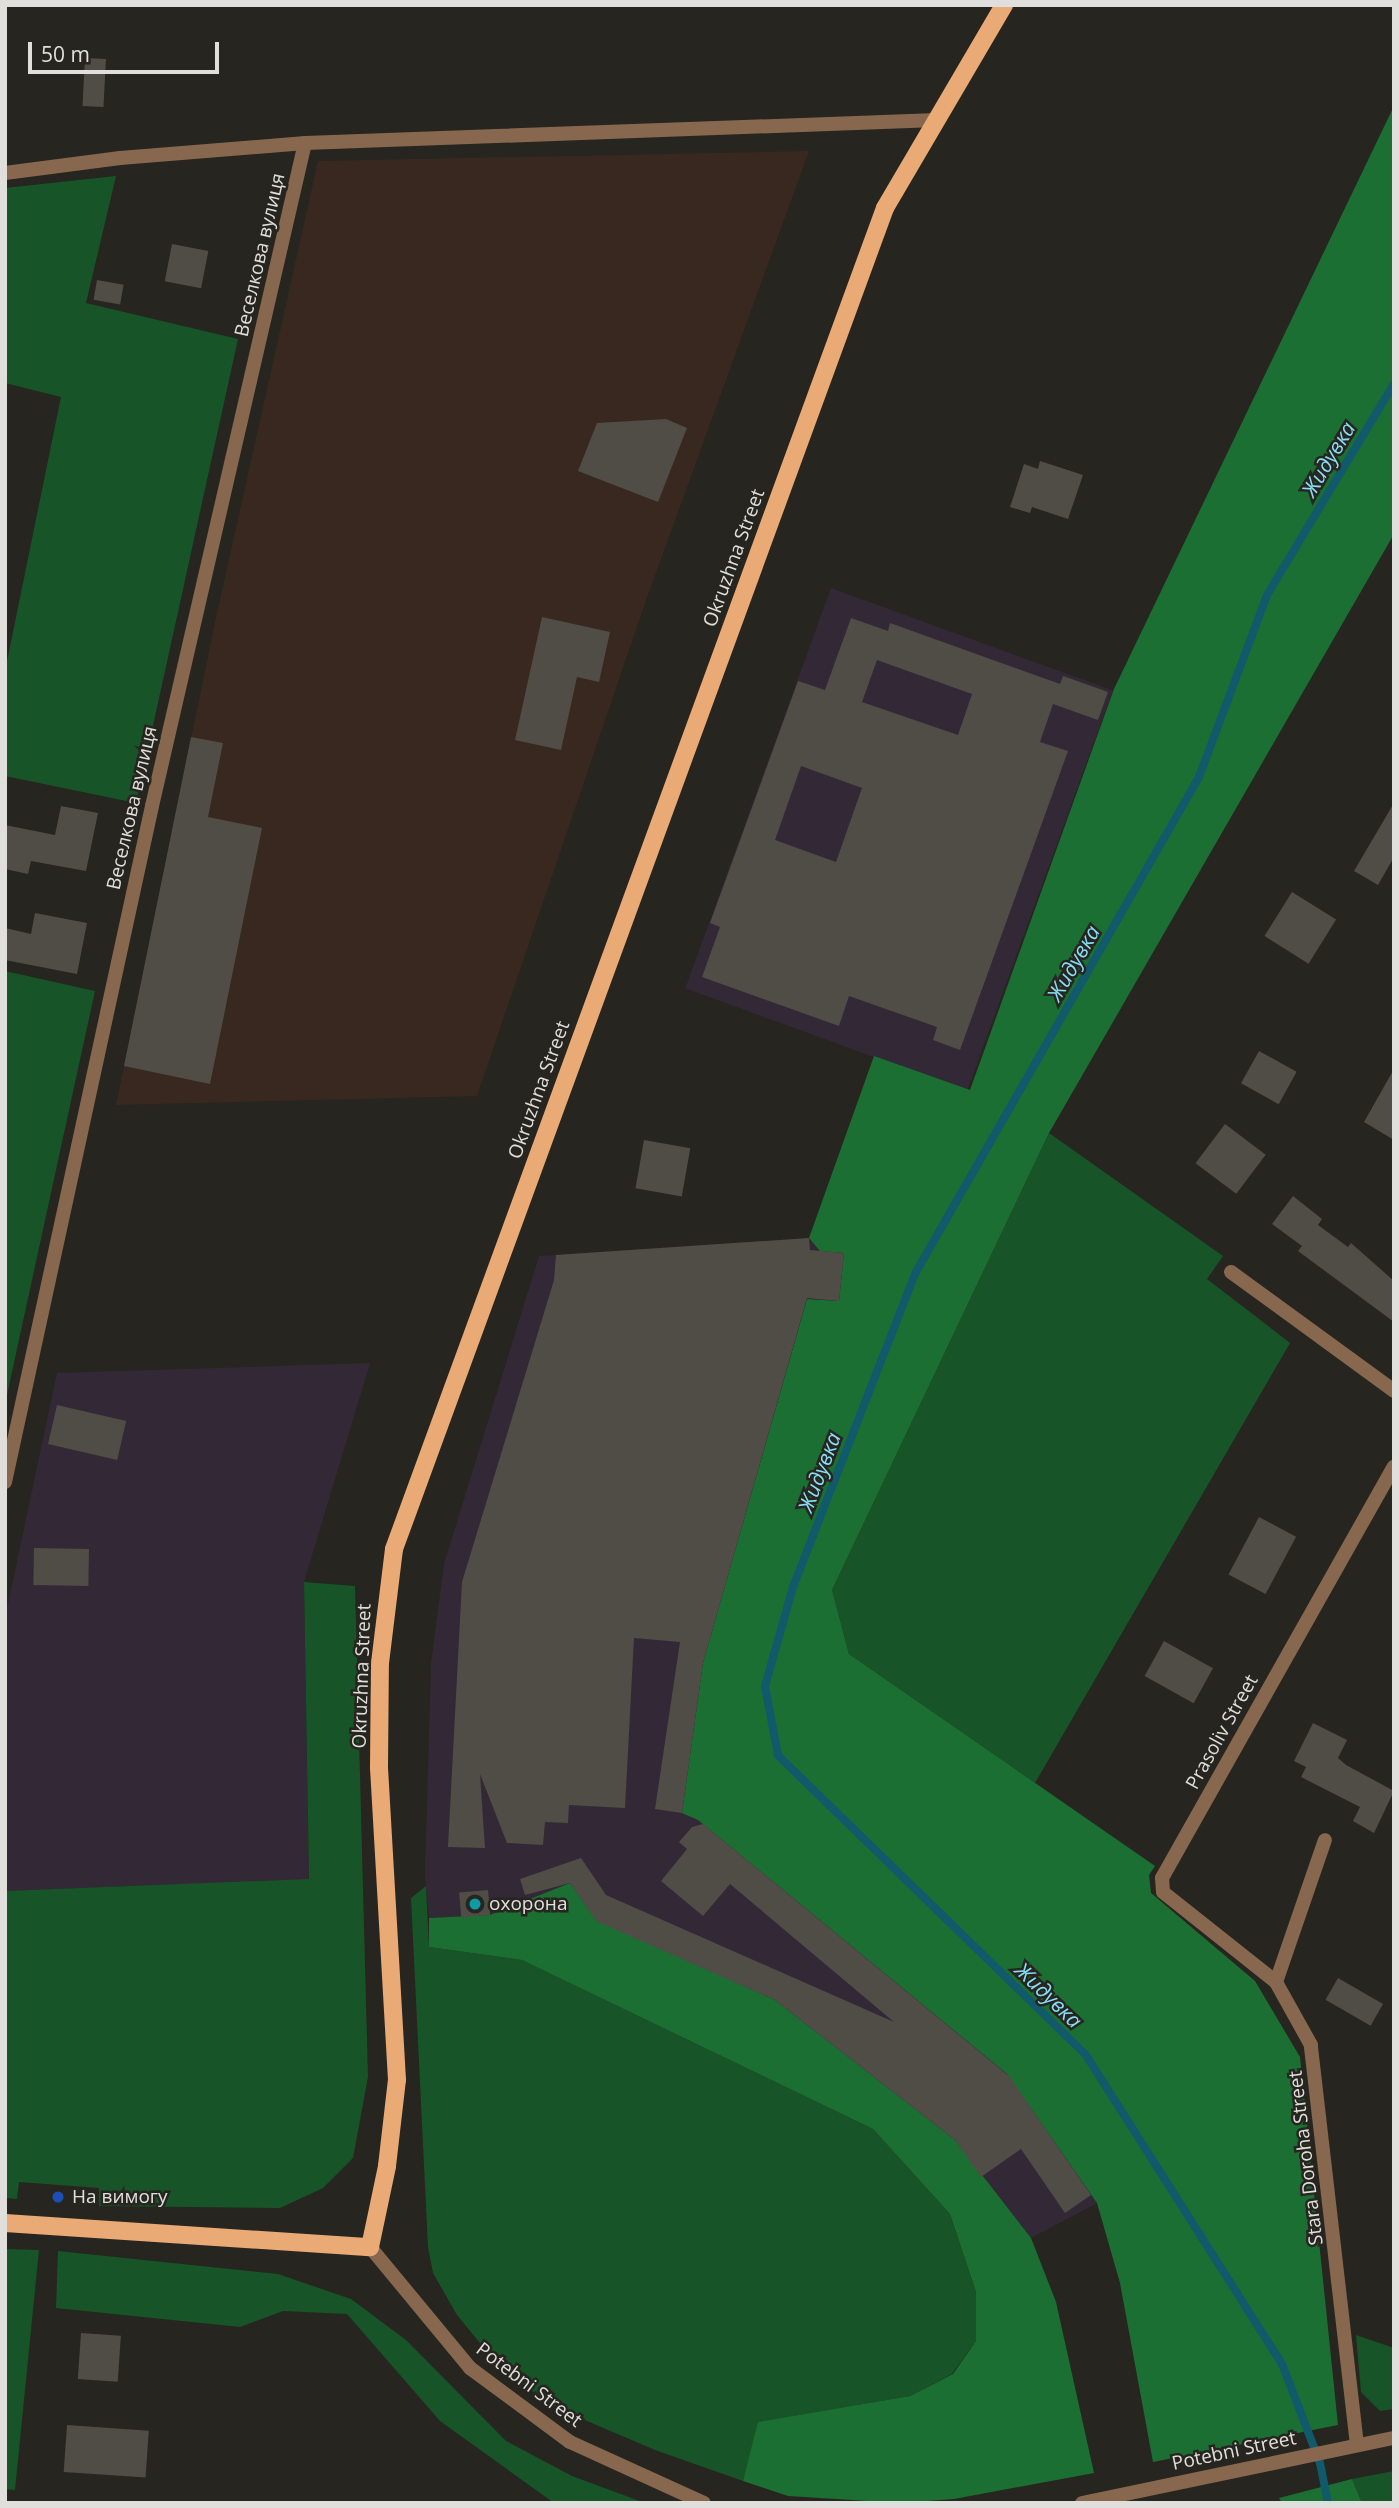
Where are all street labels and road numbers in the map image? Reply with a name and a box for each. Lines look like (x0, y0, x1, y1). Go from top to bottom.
street label: Веселкова вулиця (230, 171, 290, 339)
street label: Okruzhna Street (698, 486, 770, 630)
street label: Веселкова вулиця (102, 724, 162, 892)
street label: Okruzhna Street (503, 1018, 575, 1162)
street label: Okruzhna Street (348, 1603, 376, 1749)
street label: Prasoliv Street (1181, 1671, 1263, 1793)
street label: Stara Doroha Street (1284, 2069, 1328, 2247)
street label: Potebni Street (472, 2338, 586, 2432)
street label: Potebni Street (1170, 2427, 1298, 2475)

